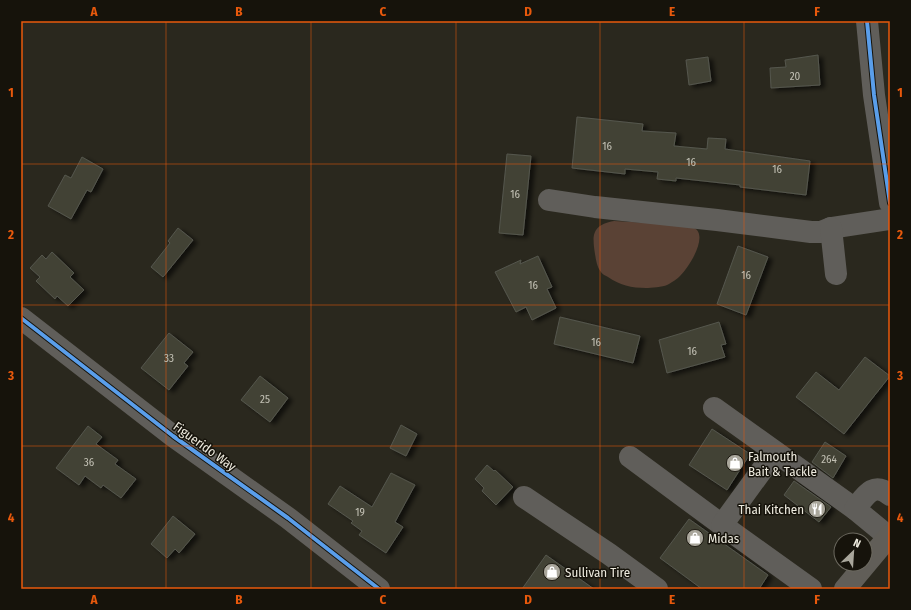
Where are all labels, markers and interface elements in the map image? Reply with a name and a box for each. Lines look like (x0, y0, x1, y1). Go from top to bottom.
text: A (89, 4, 98, 19)
text: B (235, 4, 243, 19)
text: C (380, 4, 387, 19)
text: D (524, 4, 532, 19)
text: E (669, 4, 675, 19)
text: F (814, 4, 820, 19)
house number: 20 (790, 70, 801, 83)
text: 1 (8, 85, 14, 100)
text: 1 (897, 85, 903, 100)
house number: 16 (602, 140, 612, 153)
house number: 16 (686, 156, 696, 169)
house number: 16 (772, 163, 782, 176)
house number: 16 (510, 188, 520, 201)
text: 2 (7, 227, 14, 242)
text: 2 (896, 227, 903, 242)
house number: 16 (741, 269, 751, 282)
house number: 16 (528, 279, 538, 292)
house number: 16 (591, 336, 601, 349)
house number: 16 (687, 345, 697, 358)
house number: 33 (164, 352, 174, 365)
text: 3 (7, 368, 14, 383)
text: 3 (896, 368, 903, 383)
house number: 25 (260, 393, 270, 406)
street label: Figuerido Way (170, 419, 239, 474)
place label: Falmouth Bait & Tackle (748, 449, 817, 479)
shop icon: Falmouth Bait & Tackle (725, 453, 745, 473)
house number: 264 (821, 453, 837, 466)
house number: 36 (84, 456, 95, 469)
restaurant icon: Thai Kitchen (807, 499, 827, 519)
place label: Thai Kitchen (739, 502, 804, 517)
house number: 19 (355, 506, 365, 519)
text: 4 (8, 510, 15, 525)
text: 4 (897, 510, 904, 525)
shop icon: Midas (685, 528, 705, 548)
place label: Midas (708, 531, 740, 546)
north arrow (833, 532, 873, 572)
text: N (851, 536, 863, 551)
shop icon: Sullivan Tire (542, 562, 562, 582)
place label: Sullivan Tire (565, 565, 630, 580)
text: A (89, 592, 98, 607)
text: B (235, 592, 243, 607)
text: C (380, 592, 387, 607)
text: D (524, 592, 532, 607)
text: E (669, 592, 675, 607)
text: F (814, 592, 820, 607)

